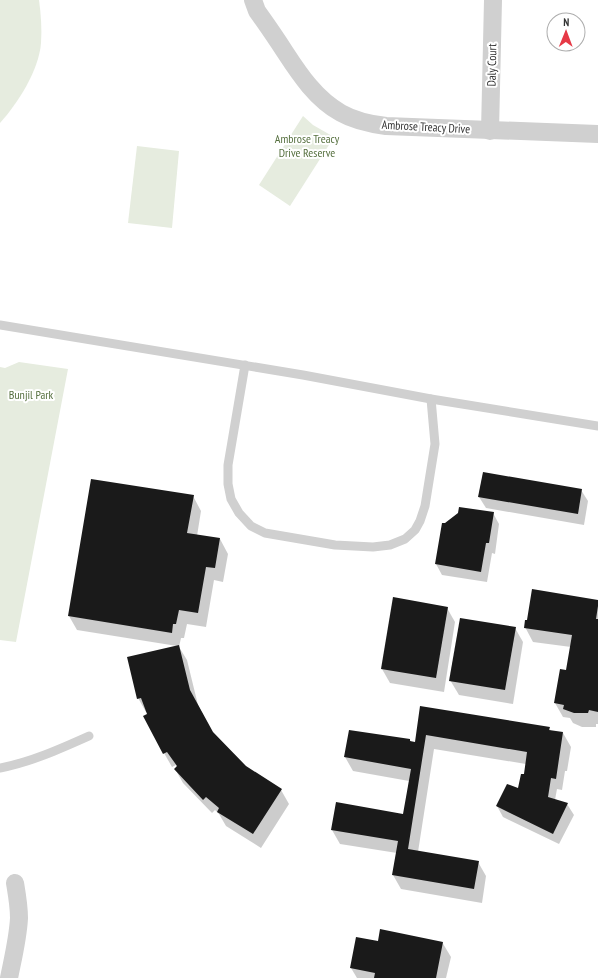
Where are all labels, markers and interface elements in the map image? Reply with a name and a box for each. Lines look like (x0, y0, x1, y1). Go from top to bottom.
north arrow (546, 12, 586, 52)
text: N (563, 15, 569, 29)
street label: Daly Court (484, 43, 499, 87)
street label: Ambrose Treacy Drive (381, 117, 471, 136)
park label: Ambrose Treacy Drive Reserve (275, 131, 340, 160)
park label: Bunjil Park (9, 387, 54, 402)

